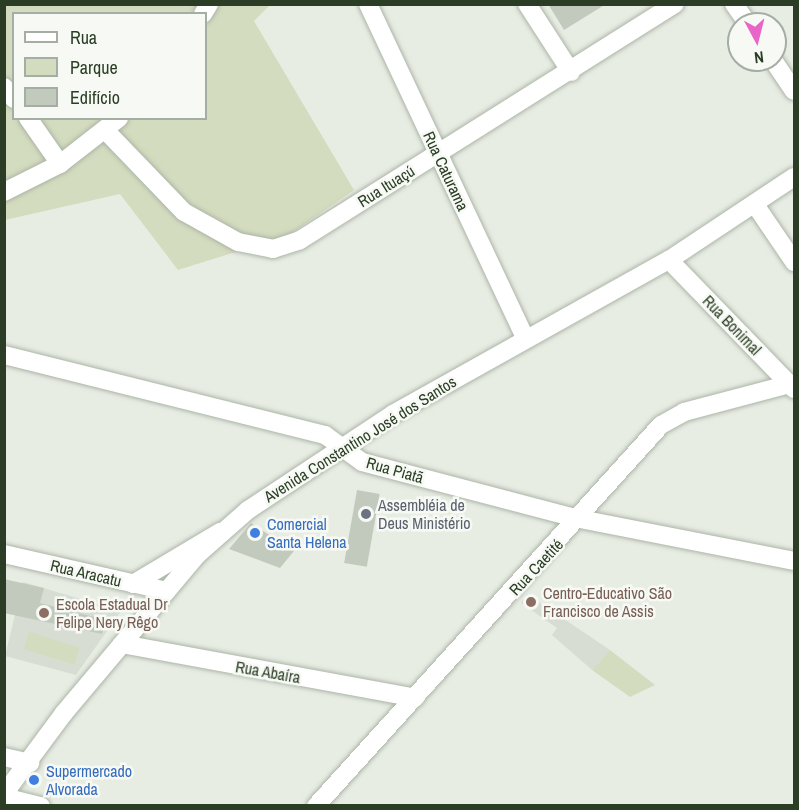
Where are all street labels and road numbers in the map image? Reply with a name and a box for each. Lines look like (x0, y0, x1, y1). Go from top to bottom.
street label: Rua Caturama (419, 128, 473, 214)
street label: Rua Ituaçú (354, 161, 418, 211)
street label: Rua Bonimal (699, 291, 765, 359)
street label: Avenida Constantino José dos Santos (260, 372, 460, 506)
street label: Rua Piatã (364, 453, 426, 487)
street label: Rua Caetité (505, 535, 567, 599)
street label: Rua Aracatu (48, 555, 124, 591)
street label: Rua Abaíra (234, 657, 302, 687)

